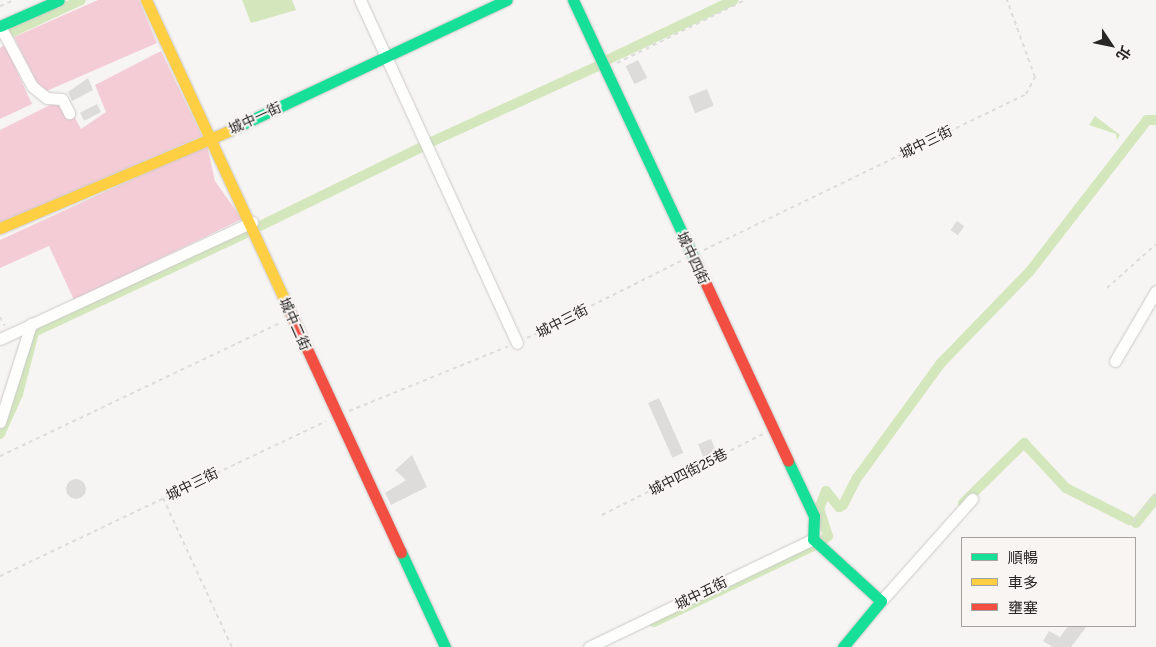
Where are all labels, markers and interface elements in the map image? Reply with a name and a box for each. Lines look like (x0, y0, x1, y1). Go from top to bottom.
north arrow (1086, 20, 1136, 70)
text: 北 (1113, 43, 1134, 64)
street label: 城中一街 (226, 99, 284, 137)
street label: 城中三街 (897, 122, 955, 162)
street label: 城中四街 (674, 229, 712, 287)
street label: 城中二街 (276, 295, 314, 353)
street label: 城中三街 (533, 301, 591, 341)
street label: 城中四街25巷 (646, 445, 730, 499)
street label: 城中三街 (163, 464, 221, 504)
legend (961, 537, 1136, 627)
text: 順暢 (1008, 549, 1038, 566)
street label: 城中五街 (672, 573, 730, 613)
text: 車多 (1008, 574, 1038, 591)
text: 壅塞 (1008, 599, 1038, 616)

